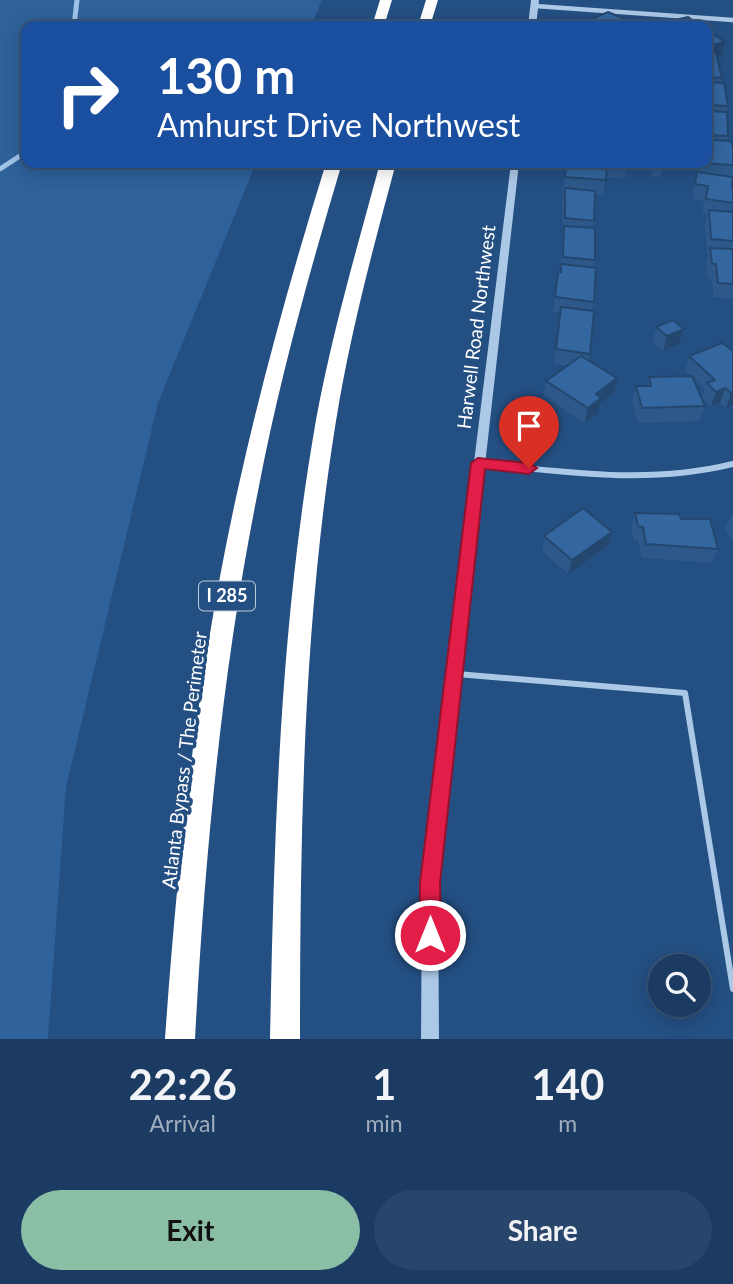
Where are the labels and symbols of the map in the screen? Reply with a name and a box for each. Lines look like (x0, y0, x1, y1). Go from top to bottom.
street label: Harwell Road Northwest (452, 223, 499, 430)
pin (499, 396, 559, 468)
road number: I 285 (199, 582, 255, 610)
street label: Atlanta Bypass / The Perimeter (156, 630, 211, 890)
position arrow (393, 898, 467, 972)

